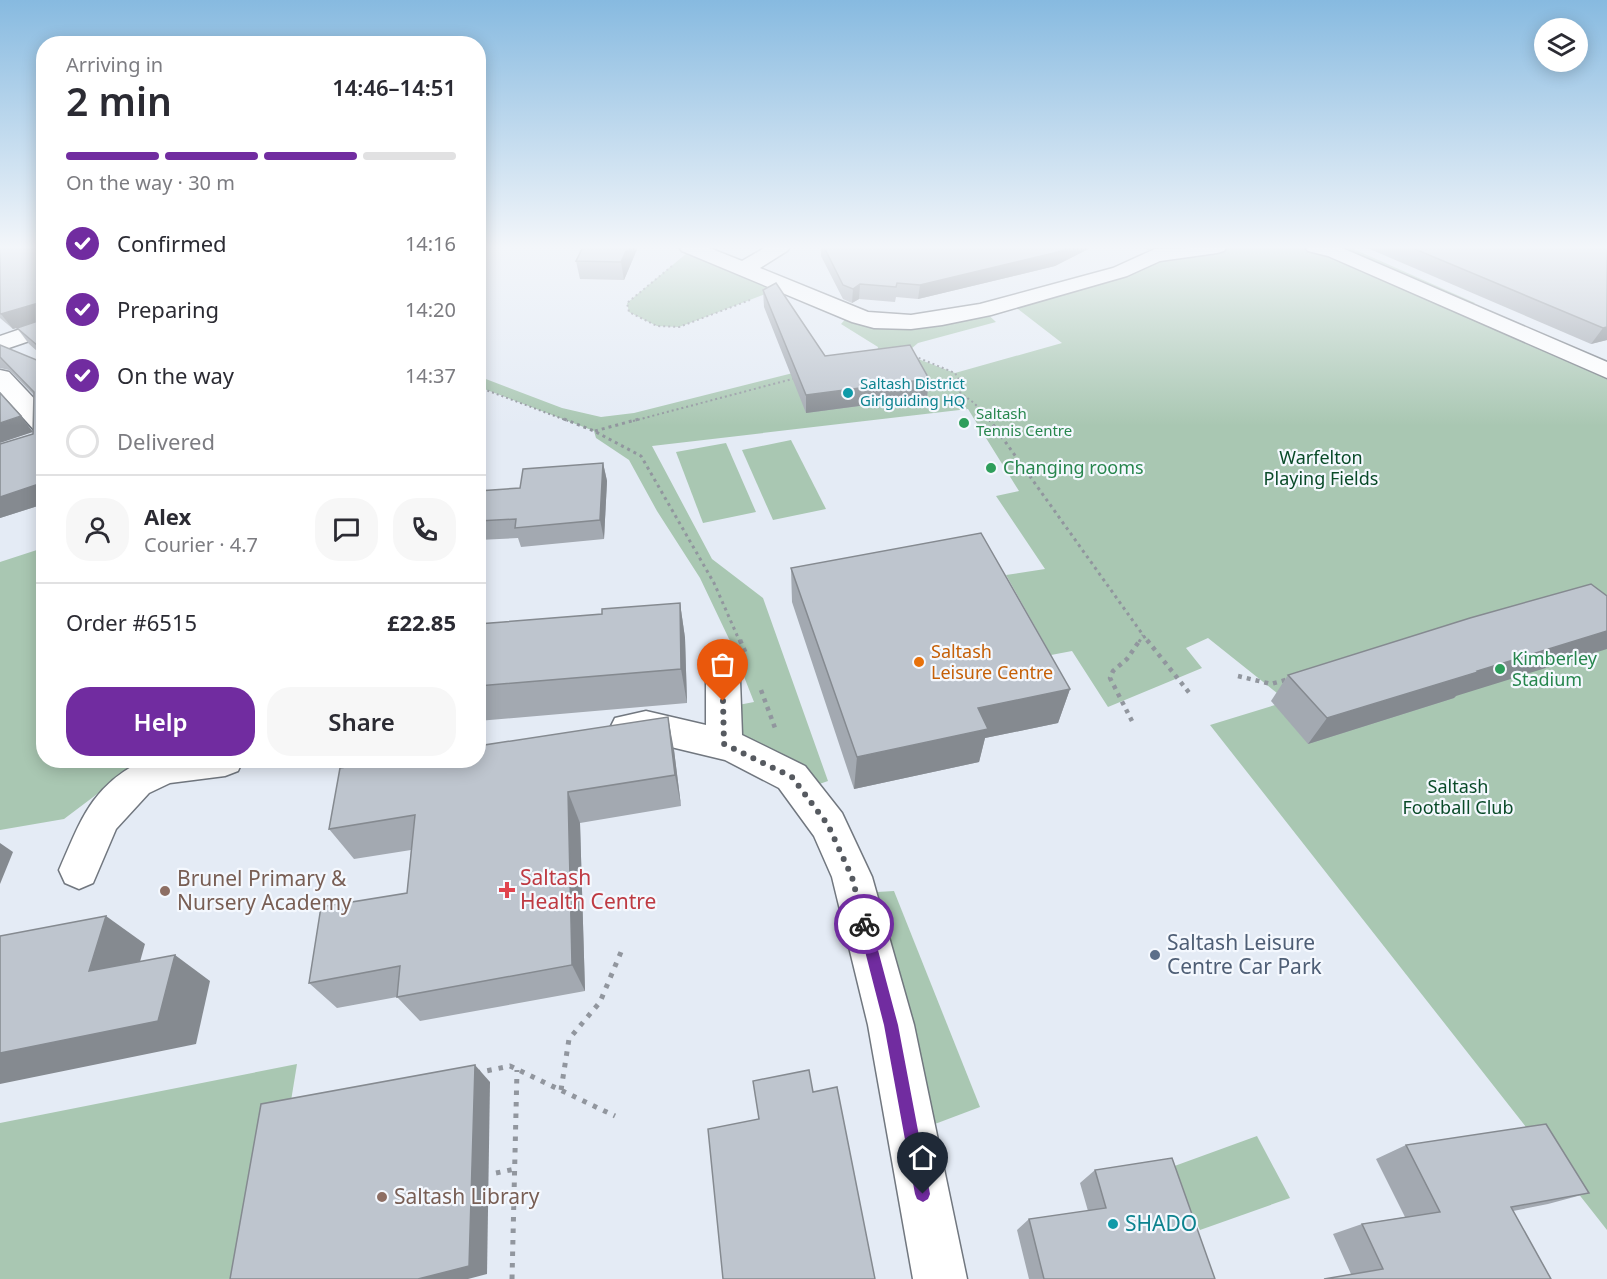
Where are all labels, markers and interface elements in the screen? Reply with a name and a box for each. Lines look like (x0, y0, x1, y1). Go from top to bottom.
map controls (1534, 18, 1588, 72)
button: layers (1534, 18, 1588, 72)
text: Arriving in (66, 51, 163, 78)
text: 14:46–14:51 (332, 72, 456, 102)
text: 2 min (66, 74, 172, 127)
text: On the way · 30 m (66, 169, 235, 196)
icon: check (66, 227, 99, 260)
text: Confirmed (117, 228, 227, 258)
text: 14:16 (405, 230, 456, 257)
icon: check (66, 293, 99, 326)
text: Preparing (117, 294, 219, 324)
text: 14:20 (405, 296, 456, 323)
icon: check (66, 359, 99, 392)
text: On the way (117, 360, 234, 390)
text: 14:37 (405, 362, 456, 389)
place label: Saltash District Girlguiding HQ (860, 373, 966, 410)
marker: Saltash District Girlguiding HQ (841, 386, 855, 400)
place label: Saltash Tennis Centre (976, 403, 1072, 440)
marker: Saltash Tennis Centre (957, 416, 971, 430)
text: Delivered (117, 426, 215, 456)
park label: Warfelton Playing Fields (1264, 445, 1378, 490)
place label: Changing rooms (1003, 455, 1144, 479)
marker: Changing rooms (984, 461, 998, 475)
button: person (66, 498, 129, 561)
button: chat (315, 498, 378, 561)
button: phone (393, 498, 456, 561)
text: Alex (144, 501, 191, 531)
text: Courier · 4.7 (144, 531, 258, 558)
text: Order #6515 (66, 607, 197, 637)
text: £22.85 (387, 607, 456, 637)
pin (697, 639, 748, 701)
place label: Saltash Leisure Centre (931, 639, 1053, 684)
place label: Kimberley Stadium (1512, 646, 1598, 691)
icon: bag (706, 648, 739, 681)
marker: Saltash Leisure Centre (912, 655, 926, 669)
marker: Kimberley Stadium (1493, 662, 1507, 676)
button: Help (66, 687, 255, 756)
button: Share (267, 687, 456, 756)
park label: Saltash Football Club (1403, 774, 1513, 819)
place label: Saltash Health Centre (520, 863, 656, 915)
place label: Brunel Primary & Nursery Academy (177, 864, 352, 916)
marker: Saltash Health Centre (498, 881, 516, 899)
marker: Brunel Primary & Nursery Academy (158, 884, 172, 898)
courier (834, 894, 894, 954)
icon: bike (848, 908, 881, 941)
place label: Saltash Leisure Centre Car Park (1167, 928, 1323, 980)
marker: Saltash Leisure Centre Car Park (1148, 948, 1162, 962)
pin (897, 1132, 948, 1194)
icon: home (906, 1141, 939, 1174)
place label: Saltash Library (394, 1182, 540, 1210)
marker: Saltash Library (375, 1190, 389, 1204)
place label: SHADO (1125, 1209, 1197, 1237)
marker: SHADO (1106, 1217, 1120, 1231)

